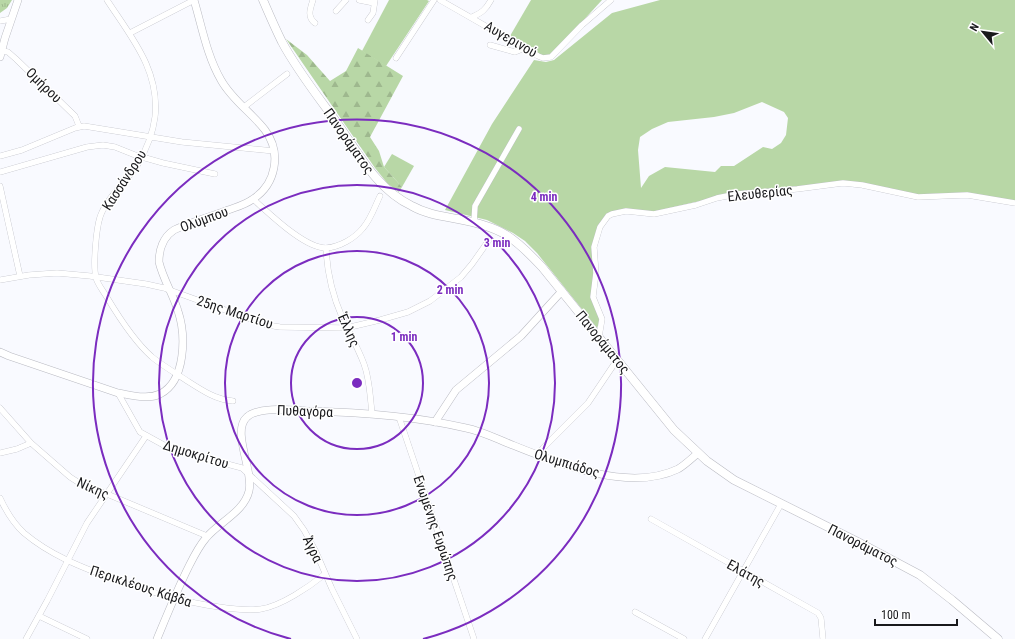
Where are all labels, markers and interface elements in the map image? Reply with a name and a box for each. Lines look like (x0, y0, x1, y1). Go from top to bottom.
north arrow (963, 12, 1003, 52)
street label: Αυγερινού (482, 18, 540, 61)
text: N (967, 21, 982, 33)
street label: Ομήρου (23, 64, 65, 106)
street label: Πανοράματος (321, 105, 377, 177)
street label: Κασσάνδρου (99, 147, 150, 213)
street label: Ελευθερίας (727, 182, 793, 204)
text: 4 min (531, 190, 557, 204)
street label: Ολύμπου (178, 203, 230, 235)
text: 3 min (484, 236, 510, 250)
text: 2 min (437, 283, 463, 297)
street label: 25ης Μαρτίου (195, 292, 275, 332)
street label: Πανοράματος (573, 307, 633, 377)
street label: Έλλης (334, 310, 363, 349)
text: 1 min (391, 330, 417, 344)
centre of rings (350, 376, 364, 390)
street label: Πυθαγόρα (277, 402, 334, 420)
street label: Δημοκρίτου (161, 436, 231, 472)
street label: Ολυμπιάδος (532, 445, 602, 481)
street label: Ενωμένης Ευρώπης (410, 473, 462, 583)
street label: Νίκης (75, 474, 111, 502)
street label: Πανοράματος (825, 521, 901, 569)
street label: Άγρα (300, 533, 326, 565)
street label: Ελάτης (724, 556, 768, 590)
street label: Περικλέους Κάβδα (88, 562, 194, 610)
scale bar (875, 601, 957, 627)
text: 100 m (881, 608, 911, 622)

